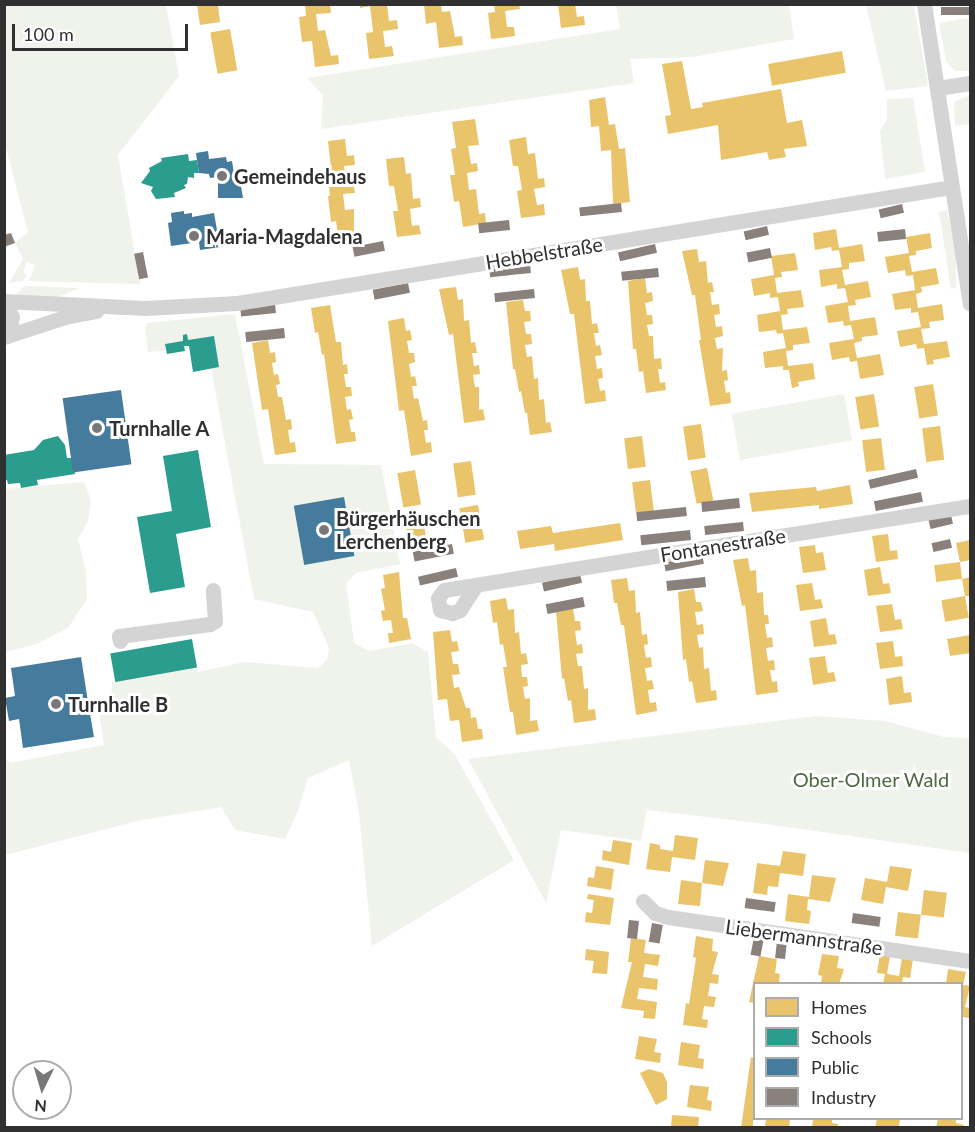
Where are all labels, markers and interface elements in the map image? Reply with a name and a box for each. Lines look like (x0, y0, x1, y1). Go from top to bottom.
scale bar (15, 12, 190, 50)
text: 100 m (23, 23, 74, 45)
place label: Gemeindehaus (234, 164, 366, 188)
marker: Gemeindehaus (215, 169, 229, 183)
place label: Maria-Magdalena (206, 224, 363, 248)
marker: Maria-Magdalena (187, 229, 201, 243)
street label: Hebbelstraße (484, 232, 604, 274)
place label: Turnhalle A (109, 416, 210, 440)
marker: Turnhalle A (90, 421, 104, 435)
place label: Bürgerhäuschen Lerchenberg (336, 506, 481, 553)
marker: Bürgerhäuschen Lerchenberg (317, 523, 331, 537)
street label: Fontanestraße (659, 523, 787, 567)
place label: Turnhalle B (68, 692, 168, 716)
marker: Turnhalle B (49, 697, 63, 711)
park label: Ober-Olmer Wald (792, 767, 950, 791)
street label: Liebermannstraße (724, 914, 884, 960)
legend (753, 982, 963, 1120)
text: Homes (811, 996, 867, 1018)
text: Schools (811, 1026, 872, 1048)
text: Public (811, 1056, 859, 1078)
north arrow (12, 1060, 72, 1120)
text: Industry (811, 1086, 876, 1108)
text: N (34, 1096, 48, 1116)

